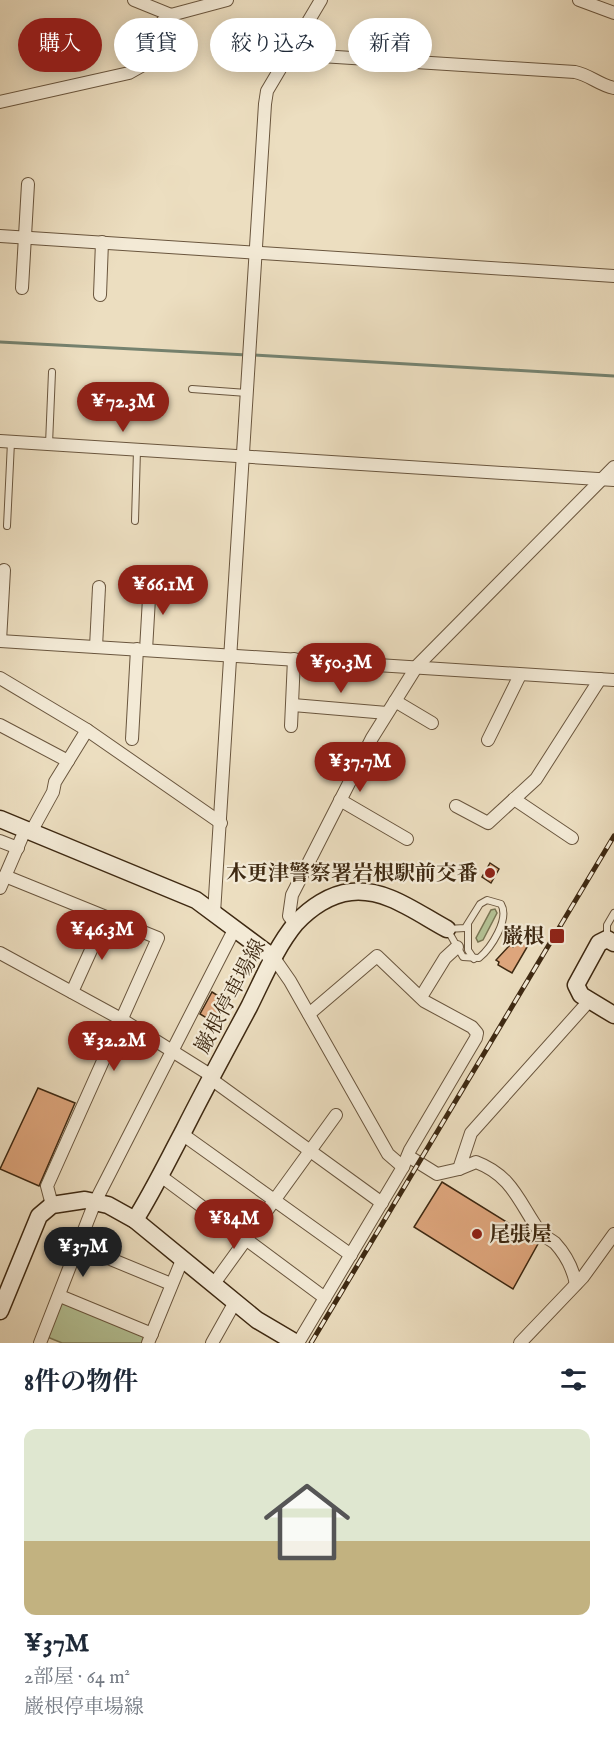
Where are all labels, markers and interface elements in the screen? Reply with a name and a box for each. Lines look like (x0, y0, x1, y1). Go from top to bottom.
chip: 購入 (18, 18, 102, 72)
chip: 賃貸 (114, 18, 198, 72)
chip: 絞り込み (210, 18, 336, 72)
chip: 新着 (348, 18, 432, 72)
pin: ¥72.3M (74, 382, 172, 433)
text: ¥72.3M (91, 389, 155, 414)
pin: ¥66.1M (114, 565, 212, 616)
text: ¥66.1M (132, 572, 194, 597)
pin: ¥50.3M (292, 643, 390, 694)
text: ¥50.3M (310, 650, 372, 675)
pin: ¥37.7M (311, 742, 409, 793)
text: ¥37.7M (329, 749, 391, 774)
place label: 木更津警察署岩根駅前交番 (226, 861, 478, 888)
marker: 木更津警察署岩根駅前交番 (483, 866, 497, 880)
pin: ¥46.3M (53, 910, 151, 961)
text: ¥46.3M (70, 917, 134, 942)
place label: 巌根 (502, 924, 544, 951)
marker: 巌根 (548, 927, 566, 945)
street label: 巌根停車場線 (190, 935, 273, 1059)
pin: ¥32.2M (65, 1021, 163, 1072)
text: ¥32.2M (82, 1028, 146, 1053)
pin: ¥84M (198, 1199, 270, 1250)
text: ¥84M (208, 1206, 260, 1231)
place label: 尾張屋 (489, 1222, 552, 1249)
pin: ¥37M (47, 1227, 119, 1278)
marker: 尾張屋 (470, 1227, 484, 1241)
text: ¥37M (58, 1234, 108, 1259)
icon: filters (557, 1363, 590, 1396)
text: 8件の物件 (24, 1366, 138, 1399)
icon: home (253, 1468, 361, 1576)
text: ¥37M (24, 1627, 89, 1660)
text: 2部屋 · 64 m² (24, 1665, 130, 1690)
text: 巌根停車場線 (24, 1695, 144, 1720)

